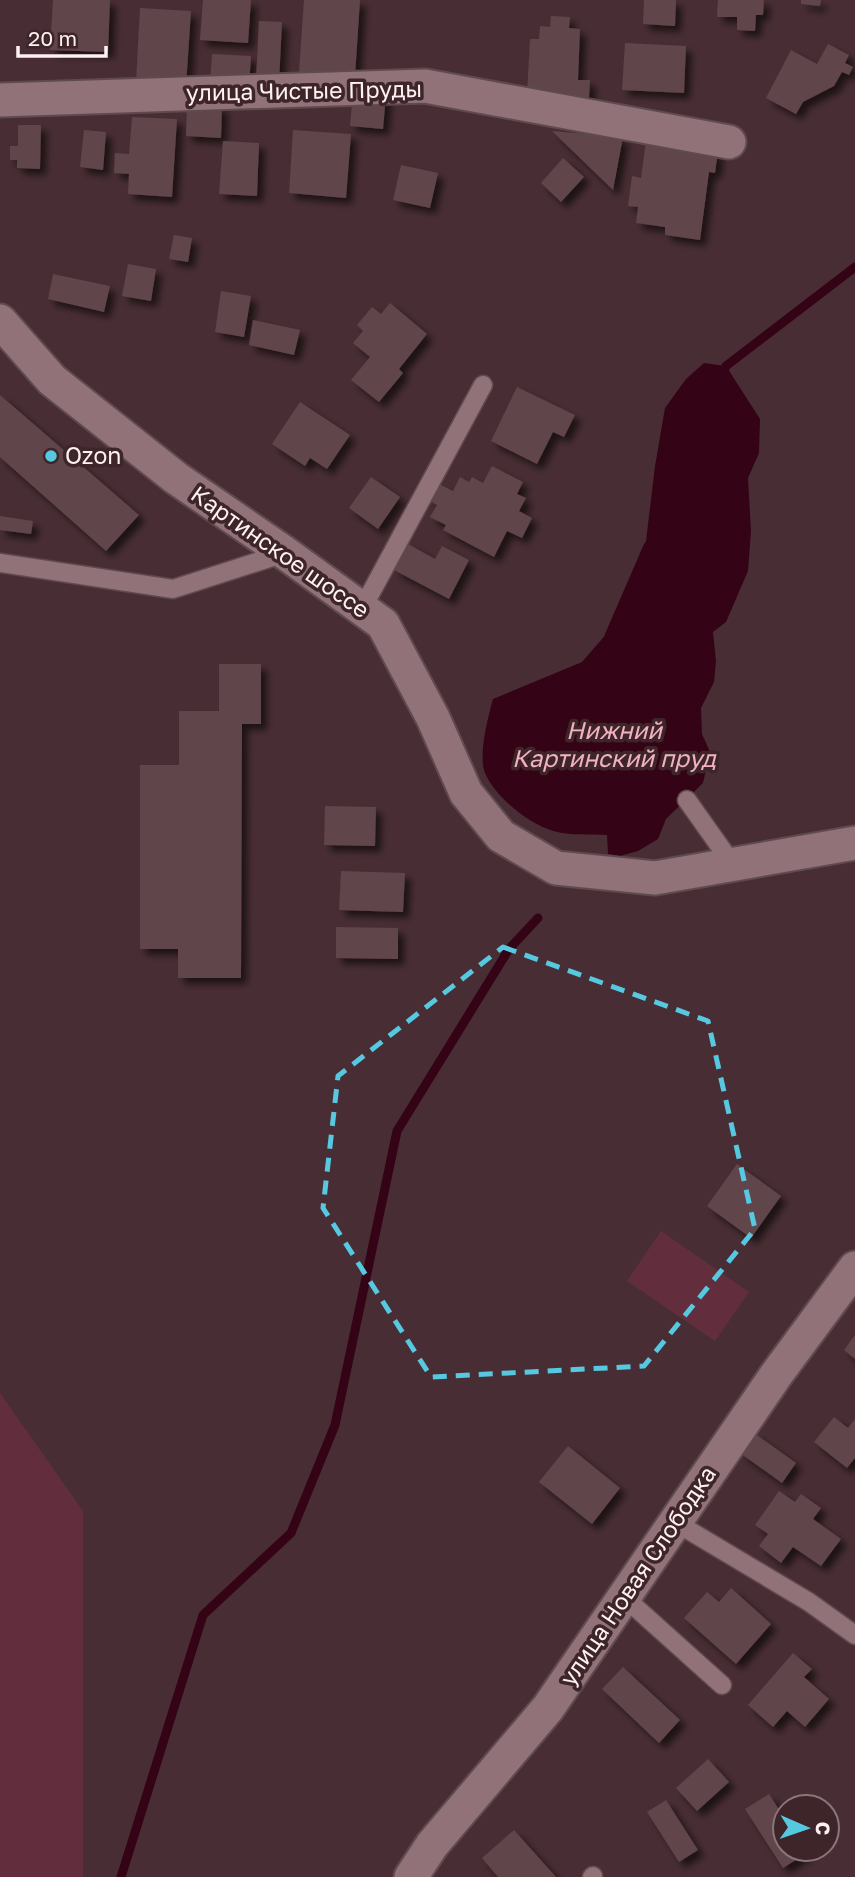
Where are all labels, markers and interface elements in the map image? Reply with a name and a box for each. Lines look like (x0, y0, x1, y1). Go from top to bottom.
scale bar (18, 14, 105, 58)
text: 20 m (28, 25, 77, 51)
street label: улица Чистые Пруды (186, 74, 422, 106)
place label: Ozon (65, 441, 121, 469)
marker: Ozon (43, 448, 59, 464)
street label: Картинское шоссе (186, 479, 375, 623)
water label: Нижний Картинский пруд (512, 715, 717, 773)
street label: улица Новая Слободка (553, 1460, 721, 1690)
north arrow (771, 1793, 841, 1863)
text: С (812, 1821, 835, 1836)

